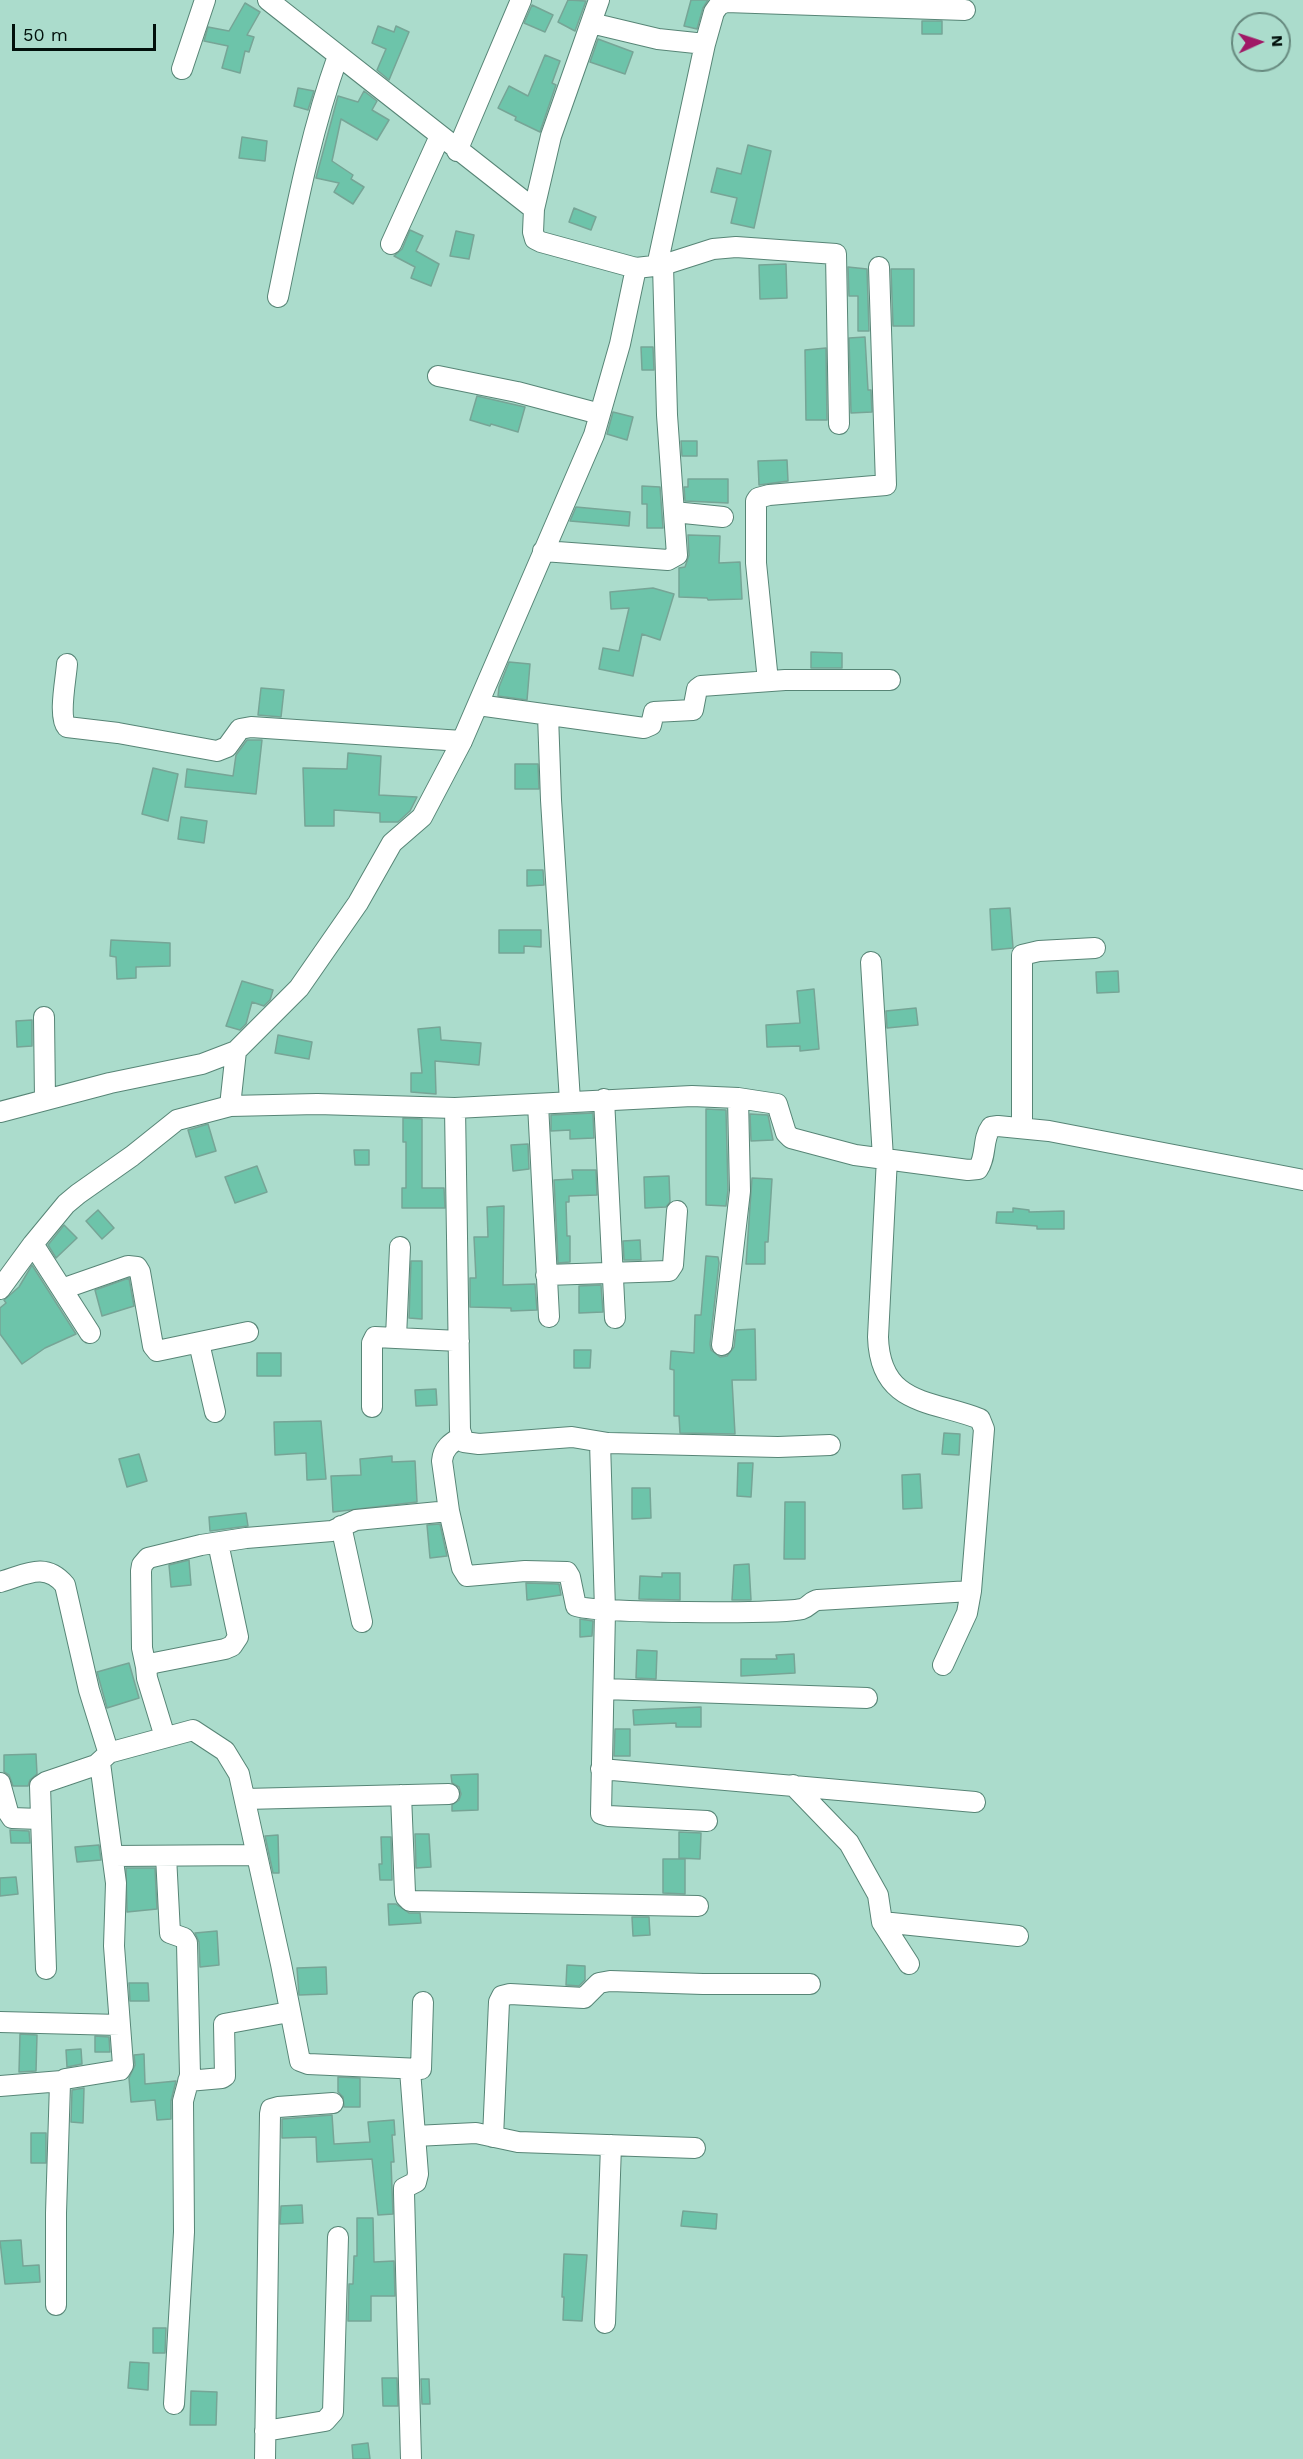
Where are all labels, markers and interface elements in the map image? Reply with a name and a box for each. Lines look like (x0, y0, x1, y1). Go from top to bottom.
scale bar (15, 12, 159, 50)
north arrow (1231, 12, 1291, 72)
text: 50 m (23, 24, 68, 45)
text: N (1268, 35, 1287, 48)

